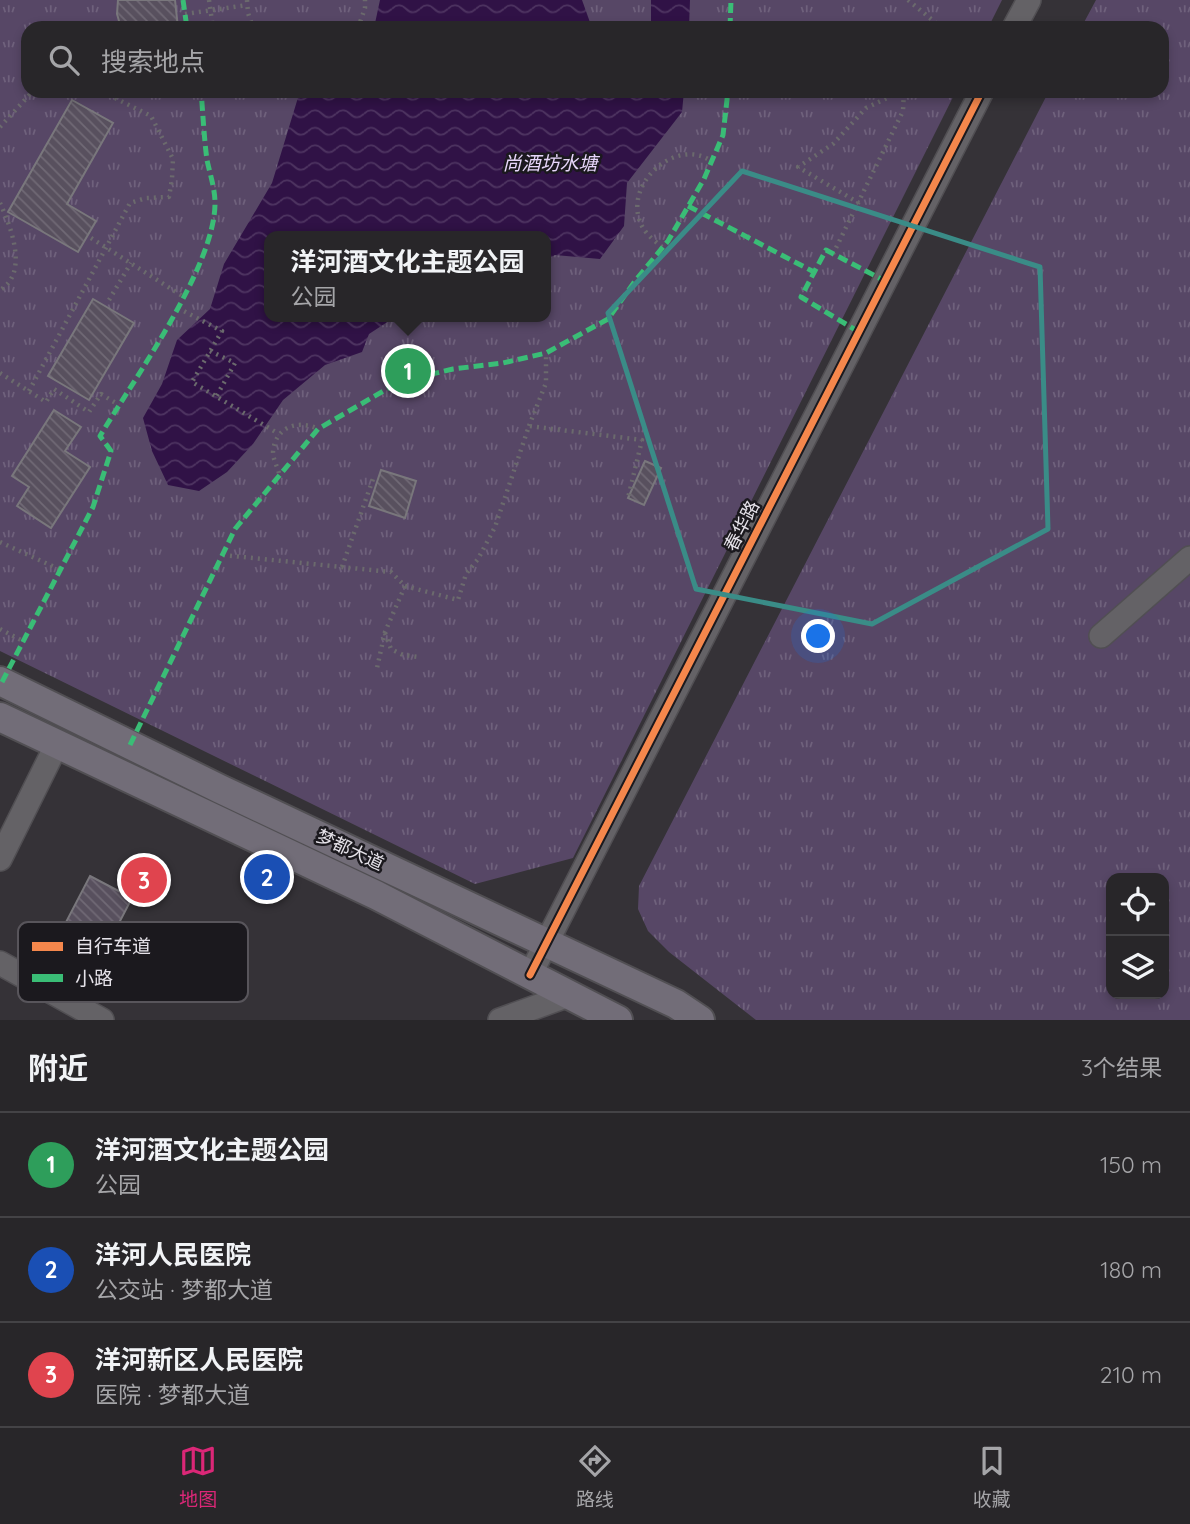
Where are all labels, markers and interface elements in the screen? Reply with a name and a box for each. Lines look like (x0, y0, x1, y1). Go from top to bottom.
search box (21, 21, 1169, 98)
icon: search (45, 41, 83, 79)
text: 搜索地点 (101, 45, 205, 78)
water label: 尚酒坊水塘 (502, 151, 600, 175)
popup (264, 231, 551, 322)
text: 洋河酒文化主题公园 (290, 245, 525, 278)
text: 公园 (290, 282, 336, 311)
pin: 1 (385, 345, 431, 397)
street label: 春华路 (719, 496, 764, 555)
your location (801, 619, 835, 653)
street label: 梦都大道 (313, 824, 388, 875)
pin: 2 (244, 851, 290, 903)
pin: 3 (121, 854, 167, 906)
map controls (1106, 873, 1169, 999)
button: locate (1106, 873, 1169, 936)
legend (18, 922, 248, 1002)
text: 自行车道 (75, 934, 151, 958)
button: layers (1106, 936, 1169, 999)
text: 小路 (75, 966, 113, 990)
text: 附近 (28, 1049, 88, 1087)
text: 3个结果 (1081, 1053, 1162, 1082)
text: 洋河酒文化主题公园 (95, 1133, 329, 1166)
text: 1 (47, 1150, 55, 1179)
text: 150 m (1100, 1150, 1162, 1179)
text: 公园 (95, 1170, 141, 1199)
text: 洋河人民医院 (95, 1238, 251, 1271)
text: 2 (44, 1255, 58, 1284)
text: 180 m (1100, 1255, 1162, 1284)
text: 公交站 · 梦都大道 (95, 1275, 273, 1304)
text: 洋河新区人民医院 (95, 1343, 303, 1376)
text: 3 (45, 1360, 57, 1389)
text: 210 m (1100, 1360, 1162, 1389)
text: 医院 · 梦都大道 (95, 1380, 250, 1409)
tab: 地图 (179, 1442, 217, 1511)
tab: 路线 (576, 1442, 614, 1511)
tab: 收藏 (973, 1442, 1011, 1511)

